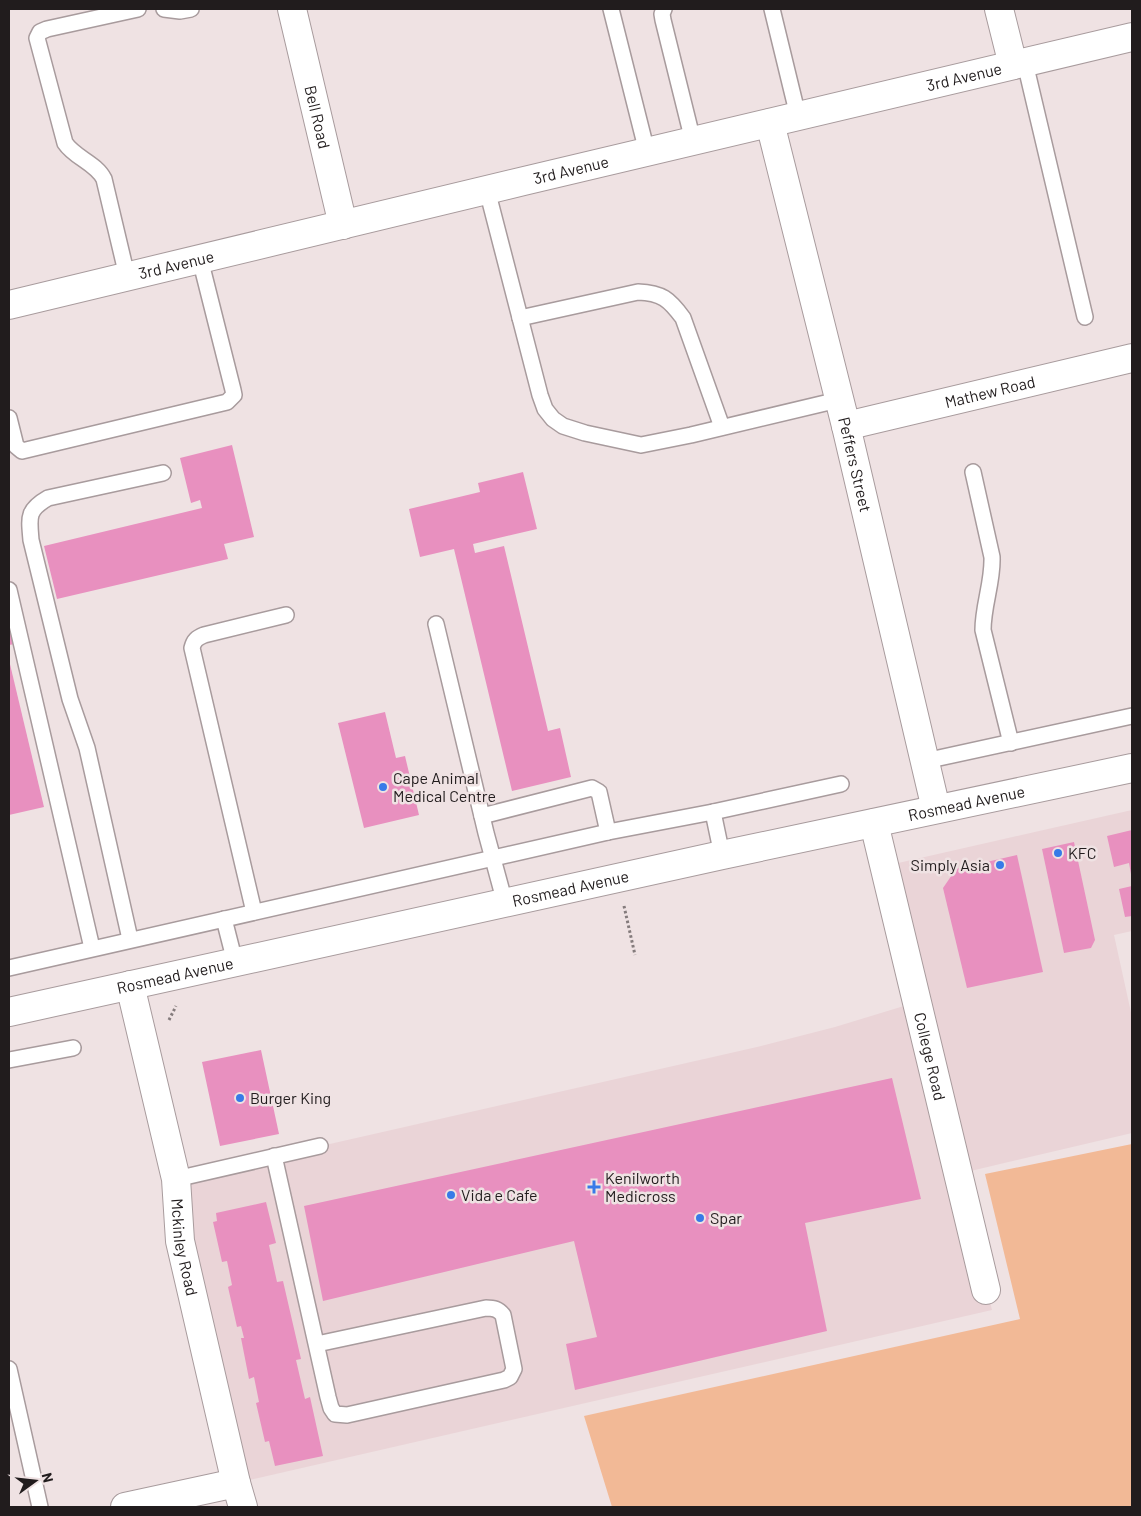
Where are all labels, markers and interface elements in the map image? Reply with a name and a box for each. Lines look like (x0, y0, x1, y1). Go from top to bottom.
street label: 3rd Avenue (924, 58, 1004, 94)
street label: Bell Road (301, 83, 335, 151)
street label: 3rd Avenue (531, 151, 610, 187)
street label: 3rd Avenue (137, 246, 216, 282)
street label: Mathew Road (943, 371, 1037, 411)
street label: Peffers Street (835, 415, 876, 514)
place label: Cape Animal Medical Centre (393, 768, 496, 805)
marker: Cape Animal Medical Centre (377, 781, 389, 793)
street label: Rosmead Avenue (906, 781, 1026, 824)
place label: KFC (1068, 843, 1097, 862)
marker: KFC (1052, 847, 1064, 859)
place label: Simply Asia (911, 855, 990, 874)
marker: Simply Asia (994, 859, 1006, 871)
street label: Rosmead Avenue (510, 866, 630, 910)
street label: Rosmead Avenue (115, 953, 235, 997)
street label: College Road (911, 1010, 950, 1102)
place label: Burger King (250, 1088, 331, 1107)
marker: Burger King (234, 1092, 246, 1104)
place label: Kenilworth Medicross (605, 1168, 680, 1205)
marker: Kenilworth Medicross (587, 1180, 601, 1194)
place label: Vida e Cafe (461, 1185, 538, 1204)
marker: Vida e Cafe (445, 1189, 457, 1201)
street label: Mckinley Road (168, 1198, 202, 1297)
place label: Spar (710, 1208, 742, 1227)
marker: Spar (694, 1212, 706, 1224)
north arrow (10, 1456, 60, 1506)
text: N (39, 1471, 57, 1484)

